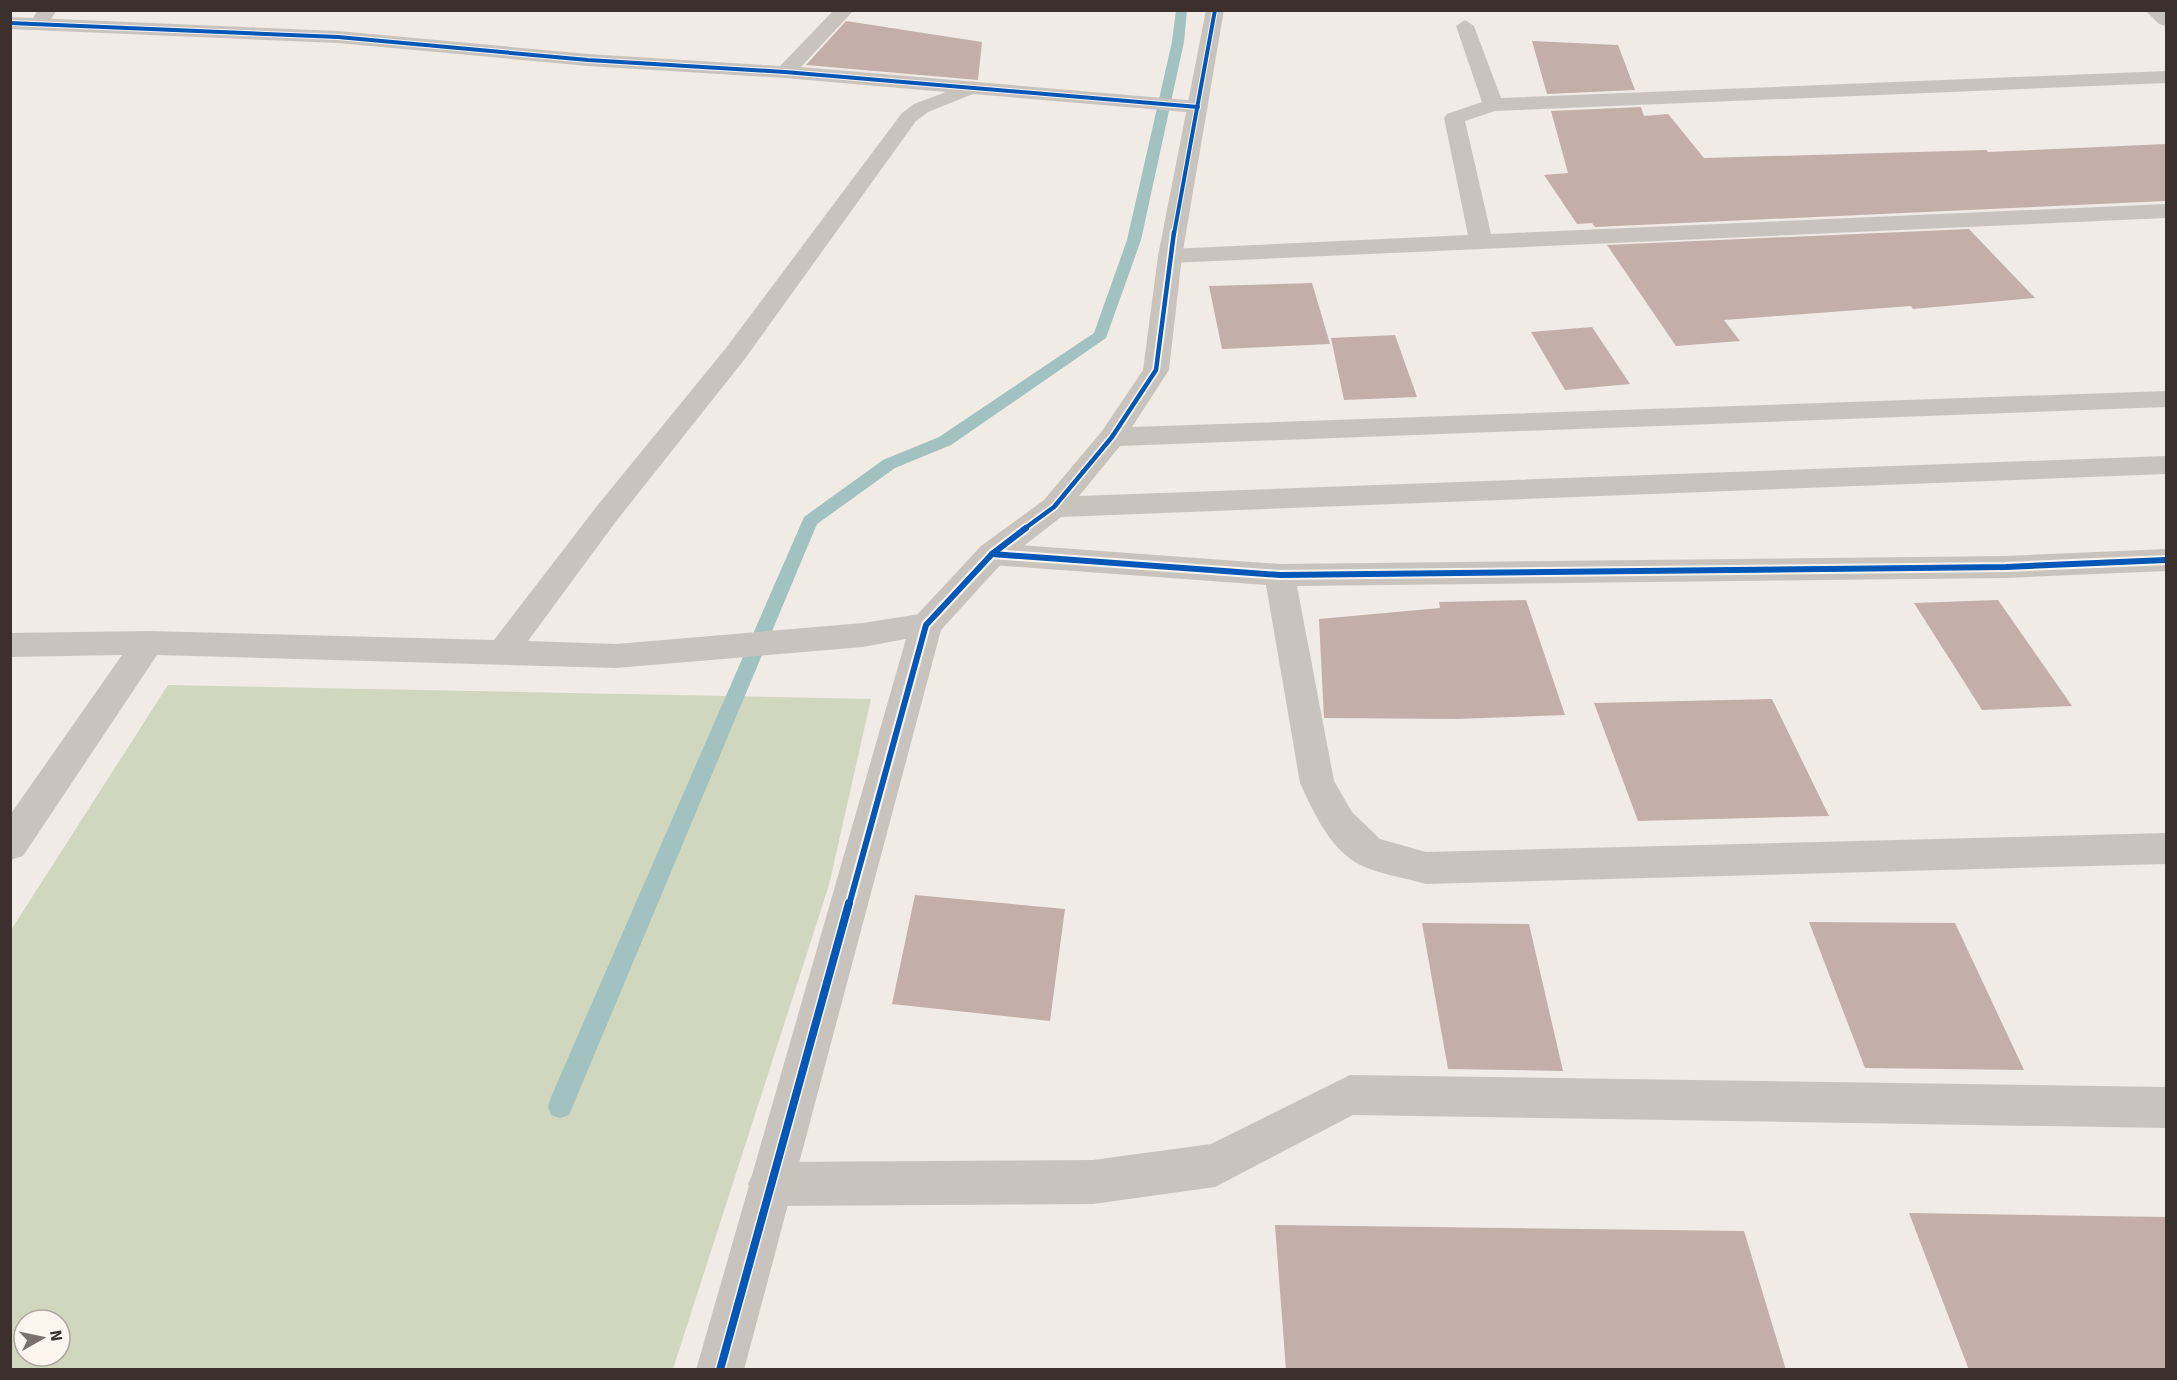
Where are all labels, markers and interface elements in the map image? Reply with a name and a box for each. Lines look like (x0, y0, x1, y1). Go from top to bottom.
north arrow (12, 1308, 72, 1368)
text: N (45, 1329, 67, 1343)

